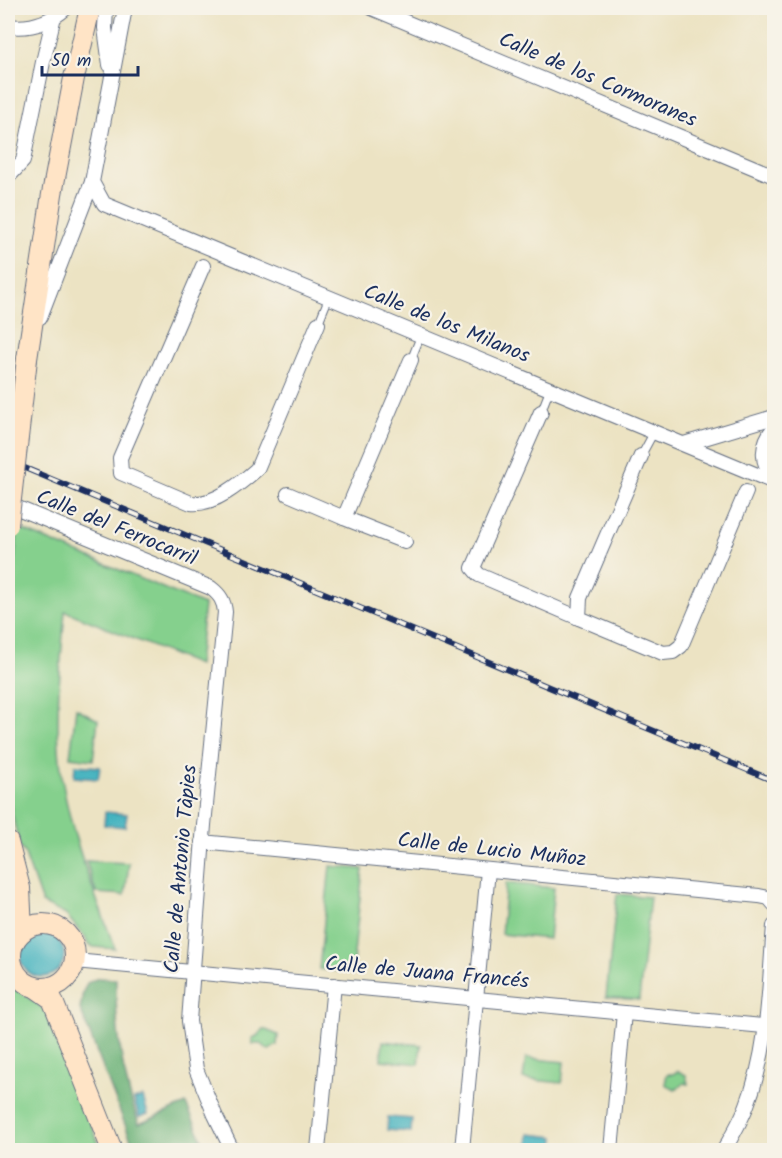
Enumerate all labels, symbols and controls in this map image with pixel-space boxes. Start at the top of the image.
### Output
street label: Calle de los Cormoranes [493,24,702,137]
scale bar [42,39,138,77]
text: 50 m [51,47,91,76]
street label: Calle de los Milanos [358,276,535,373]
street label: Calle del Ferrocarril [31,481,202,576]
street label: Calle de Antonio Tàpies [156,763,207,975]
street label: Calle de Lucio Muñoz [396,824,588,877]
street label: Calle de Juana Francés [323,948,530,999]

